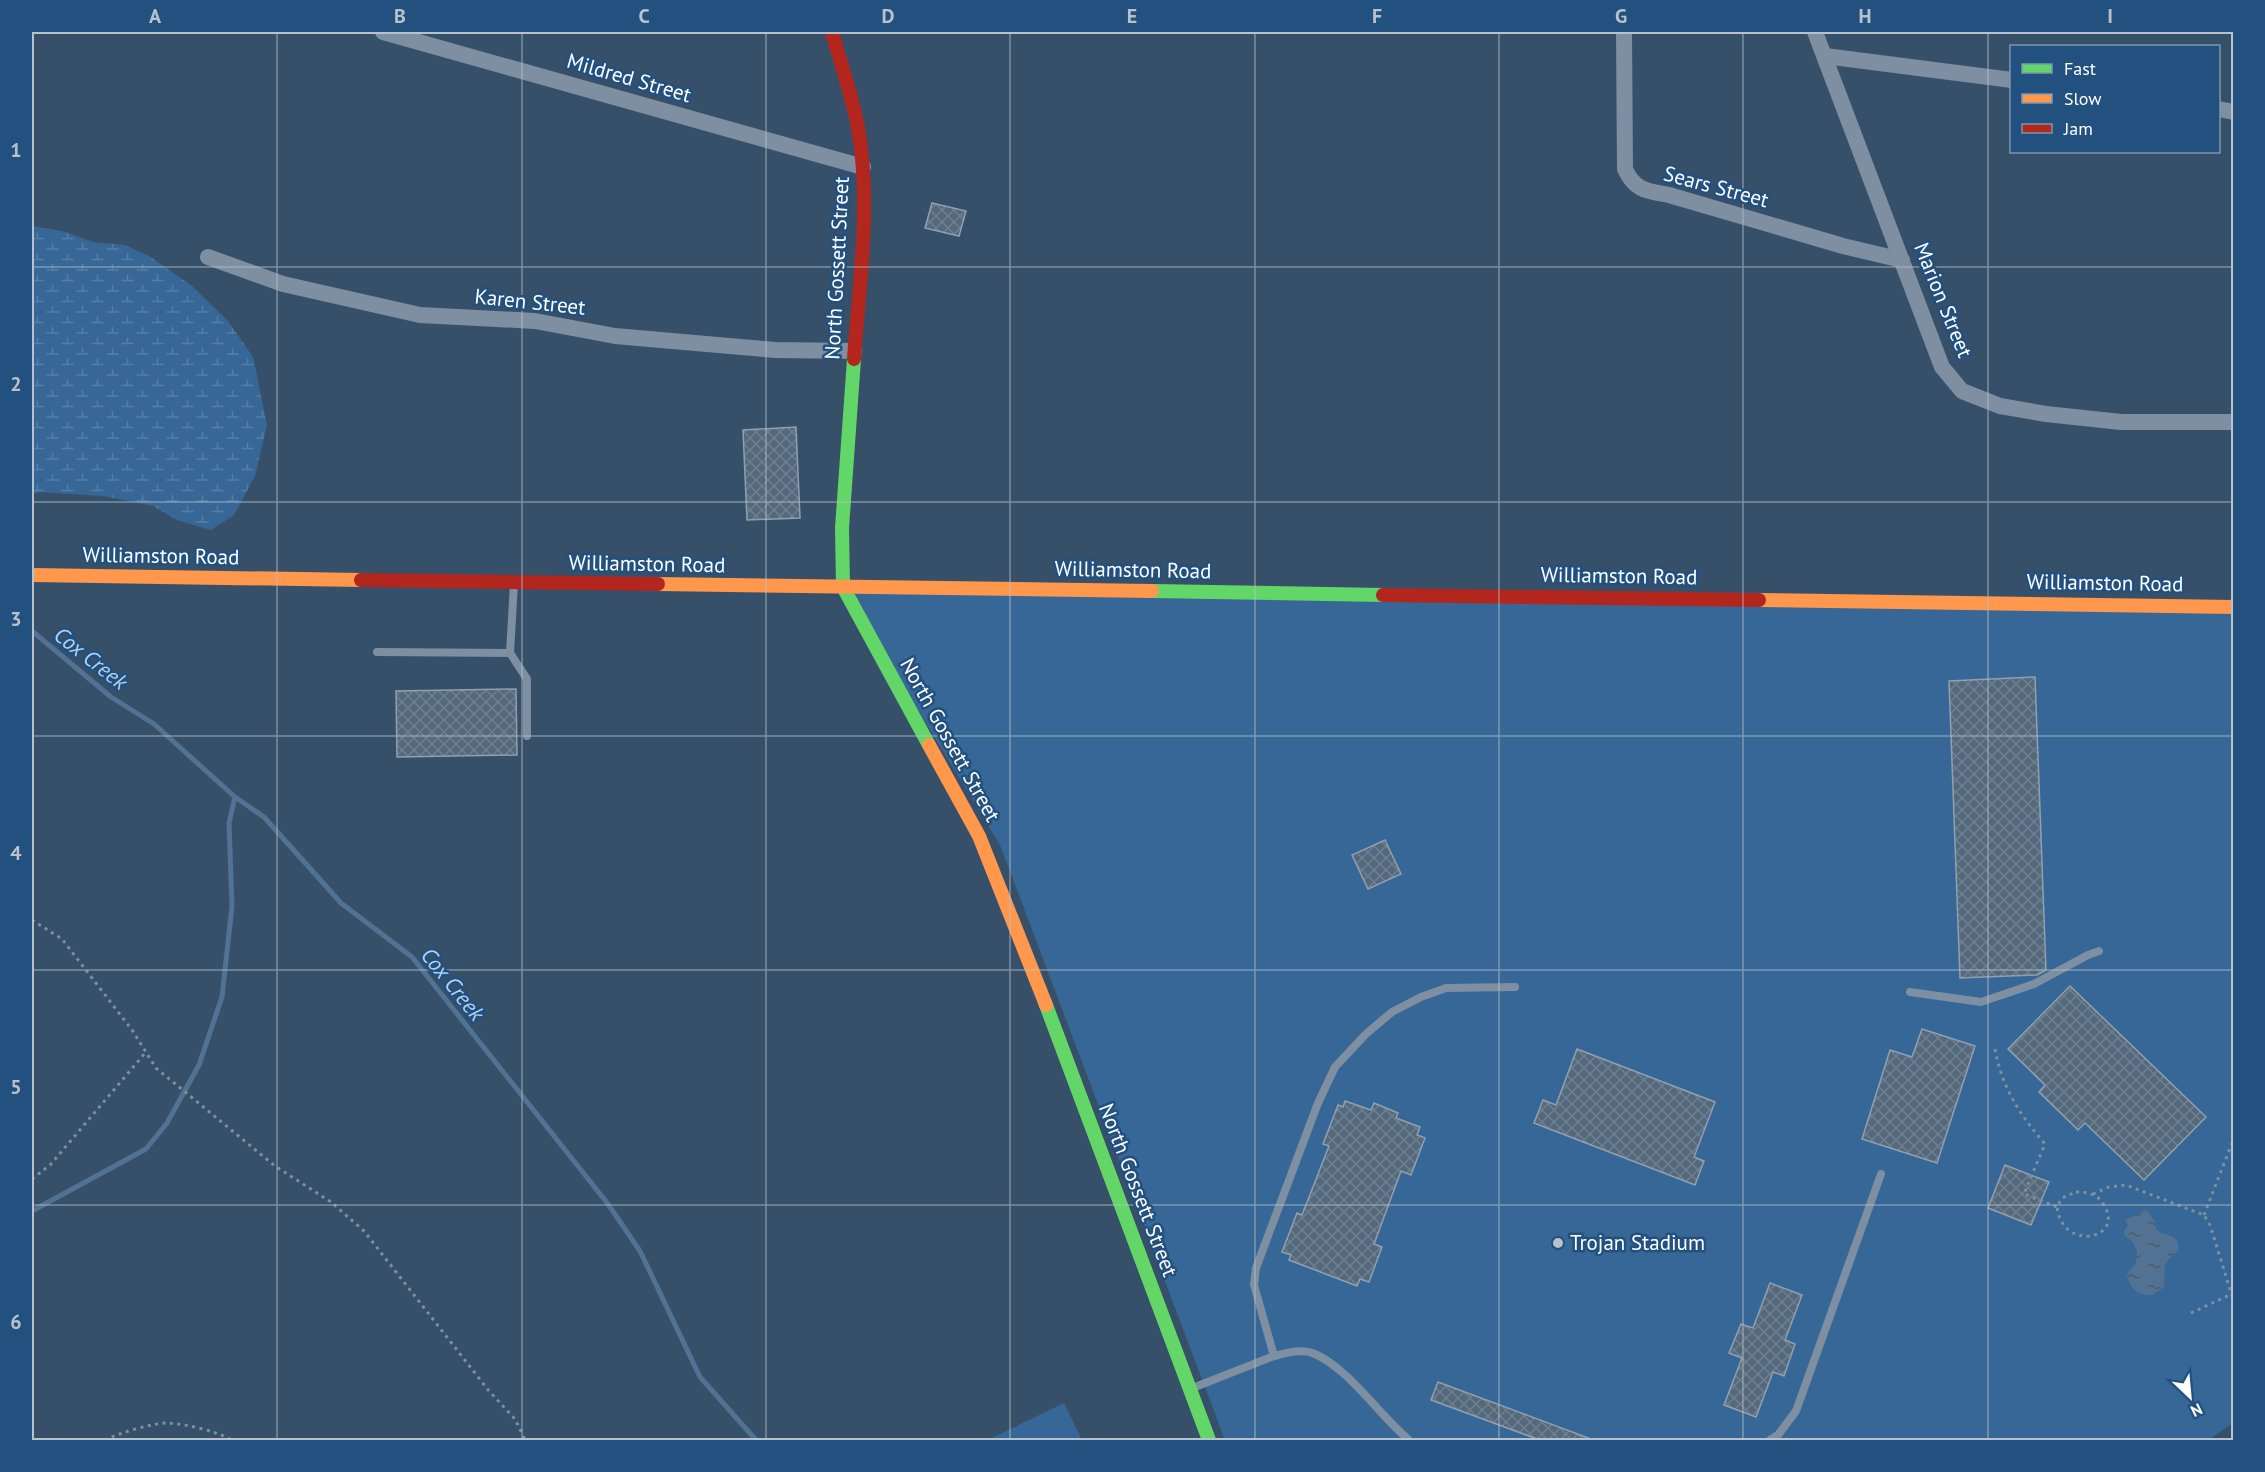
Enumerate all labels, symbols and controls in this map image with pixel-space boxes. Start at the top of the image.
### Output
text: A [149,3,162,29]
text: B [394,3,406,29]
text: C [638,3,650,29]
text: D [882,3,895,29]
text: E [1127,3,1137,29]
text: F [1372,3,1382,29]
text: G [1615,3,1627,29]
text: H [1858,3,1872,29]
text: I [2107,3,2113,29]
legend [2010,45,2220,153]
street label: Mildred Street [564,47,694,108]
text: Fast [2064,57,2096,80]
text: Slow [2064,87,2102,110]
text: Jam [2063,117,2093,140]
text: 1 [10,137,22,163]
street label: Sears Street [1661,160,1772,213]
street label: North Gossett Street [818,176,855,360]
street label: Marion Street [1908,238,1979,361]
street label: Karen Street [473,282,587,321]
text: 2 [10,371,22,397]
street label: Williamston Road [82,541,240,570]
street label: Williamston Road [568,549,726,578]
street label: Williamston Road [1054,555,1212,584]
street label: Williamston Road [1540,561,1698,590]
street label: Williamston Road [2026,568,2184,597]
text: 3 [10,606,22,632]
water label: Cox Creek [48,620,134,696]
street label: North Gossett Street [894,653,1007,826]
text: 4 [10,840,22,866]
water label: Cox Creek [415,942,492,1027]
text: 5 [10,1074,22,1100]
street label: North Gossett Street [1093,1099,1184,1280]
place label: Trojan Stadium [1570,1229,1705,1256]
marker: Trojan Stadium [1551,1236,1565,1250]
text: 6 [10,1309,22,1335]
north arrow [2160,1367,2220,1427]
text: N [2187,1399,2206,1422]

